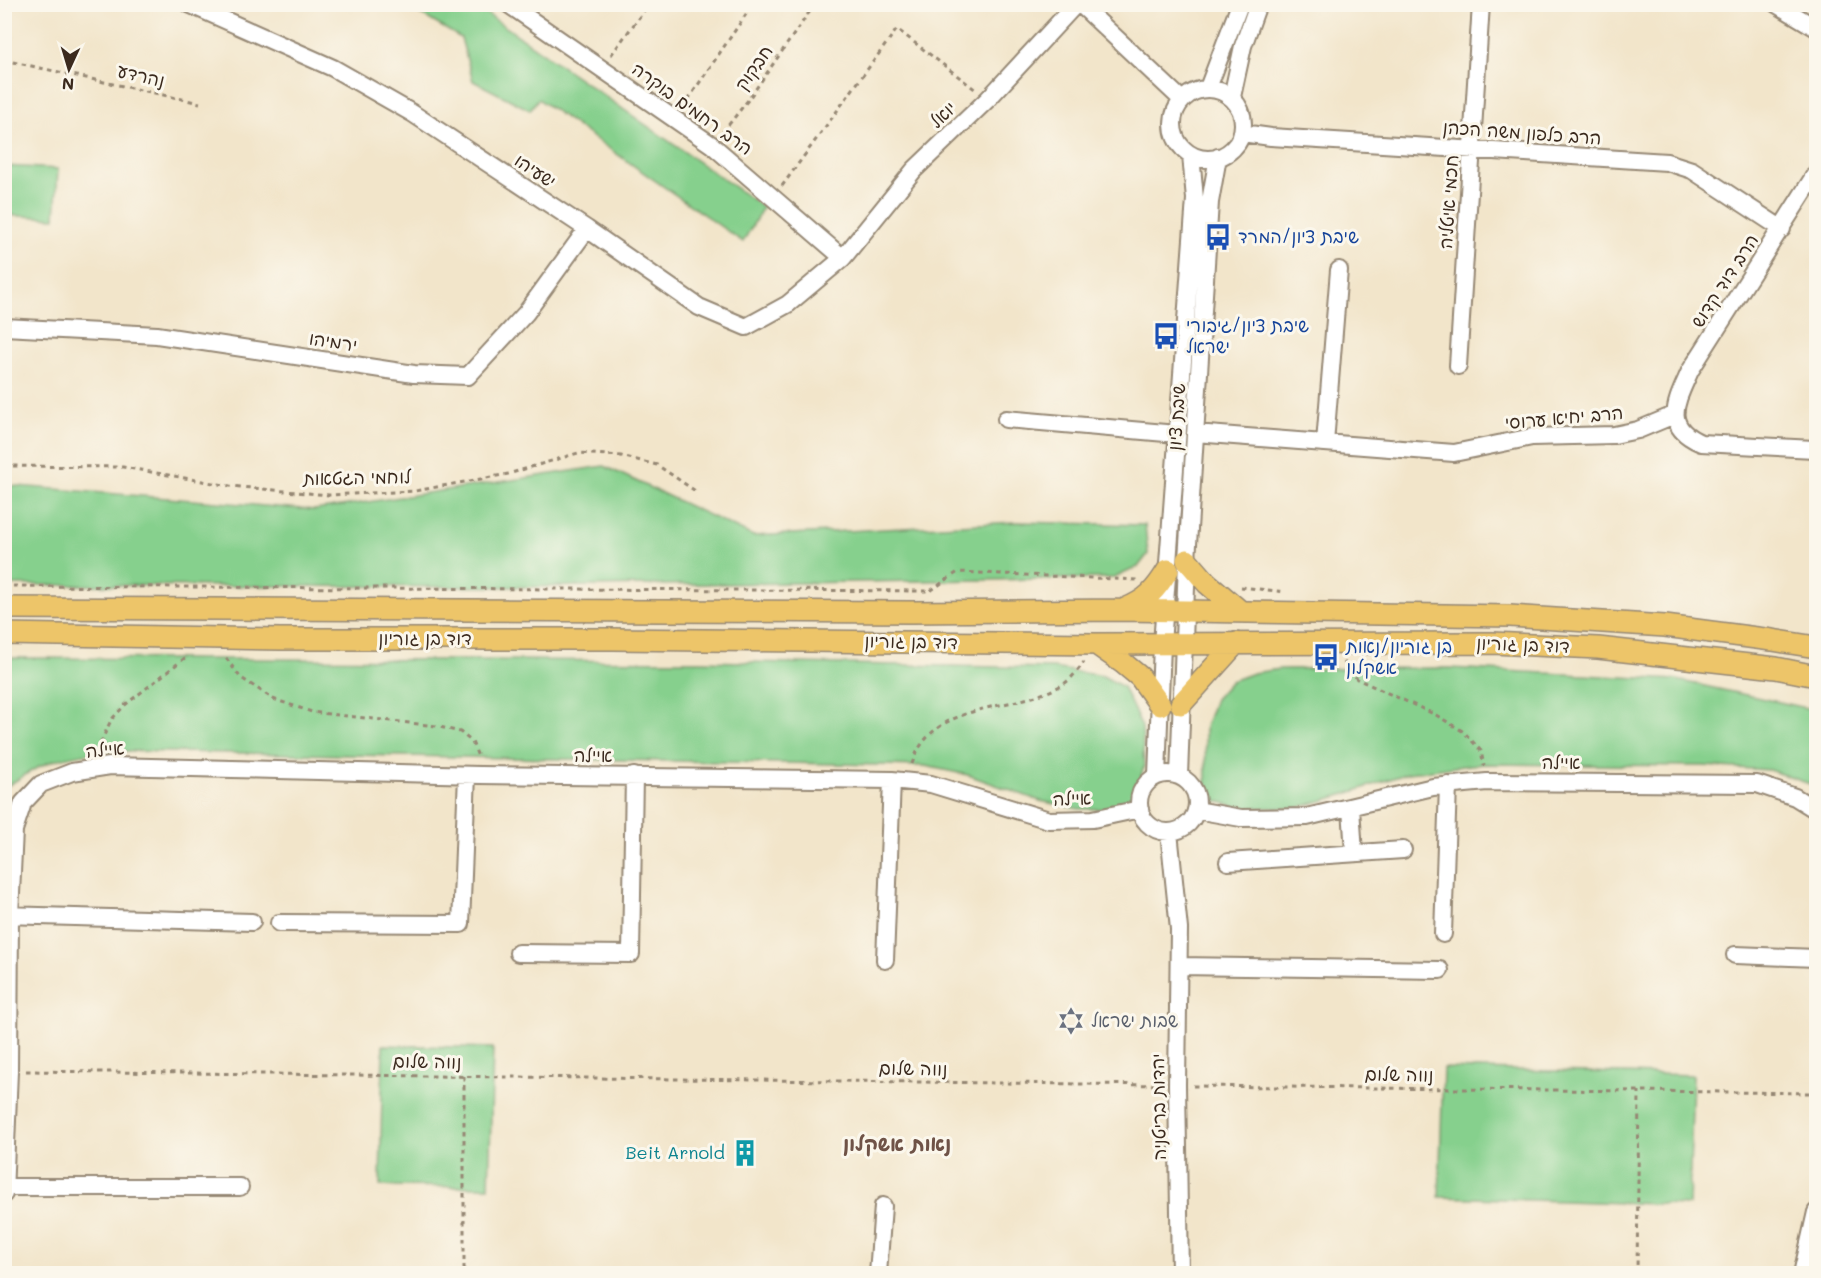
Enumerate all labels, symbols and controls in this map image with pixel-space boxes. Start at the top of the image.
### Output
north arrow [39,39,99,99]
street label: חבקוק [729,40,778,95]
street label: הרב רחמים בוקרה [628,56,758,160]
street label: נהרדע [115,58,167,92]
text: N [61,74,75,95]
street label: יואל [924,96,961,133]
street label: הרב כלפון משה הכהן [1442,114,1602,150]
street label: ישעיהו [510,148,561,193]
street label: חכמי איטליה [1433,154,1463,250]
bus stop icon: שיבת ציון/המרד [1203,222,1233,252]
place label: שיבת ציון/המרד [1238,224,1359,248]
street label: הרב דוד קדוש [1685,229,1763,332]
place label: שיבת ציון/גיבורי ישראל [1186,313,1309,358]
bus stop icon: שיבת ציון/גיבורי ישראל [1151,321,1181,351]
street label: ירמיהו [307,325,359,357]
street label: שיבת ציון [1162,382,1190,452]
street label: הרב יחיא ערוסי [1504,400,1624,434]
street label: לוחמי הגטאות [302,464,412,490]
street label: דוד בן גוריון [378,626,472,650]
street label: דוד בן גוריון [864,628,958,654]
street label: דוד בן גוריון [1476,630,1570,658]
place label: בן גוריון/נאות אשקלון [1345,634,1452,679]
bus stop icon: בן גוריון/נאות אשקלון [1311,642,1341,672]
street label: איילה [85,735,125,763]
street label: איילה [574,743,612,767]
street label: איילה [1542,750,1580,774]
street label: איילה [1052,785,1092,811]
synagogue icon: שבות ישראל [1056,1006,1086,1036]
place label: שבות ישראל [1091,1008,1179,1032]
street label: נווה שלום [392,1048,462,1074]
street label: יהדות בריטניה [1145,1053,1171,1161]
street label: נווה שלום [878,1055,948,1081]
street label: נווה שלום [1364,1061,1434,1087]
district label: נאות אשקלון [843,1130,951,1157]
building icon: Beit Arnold [730,1138,760,1168]
place label: Beit Arnold [625,1140,725,1164]

